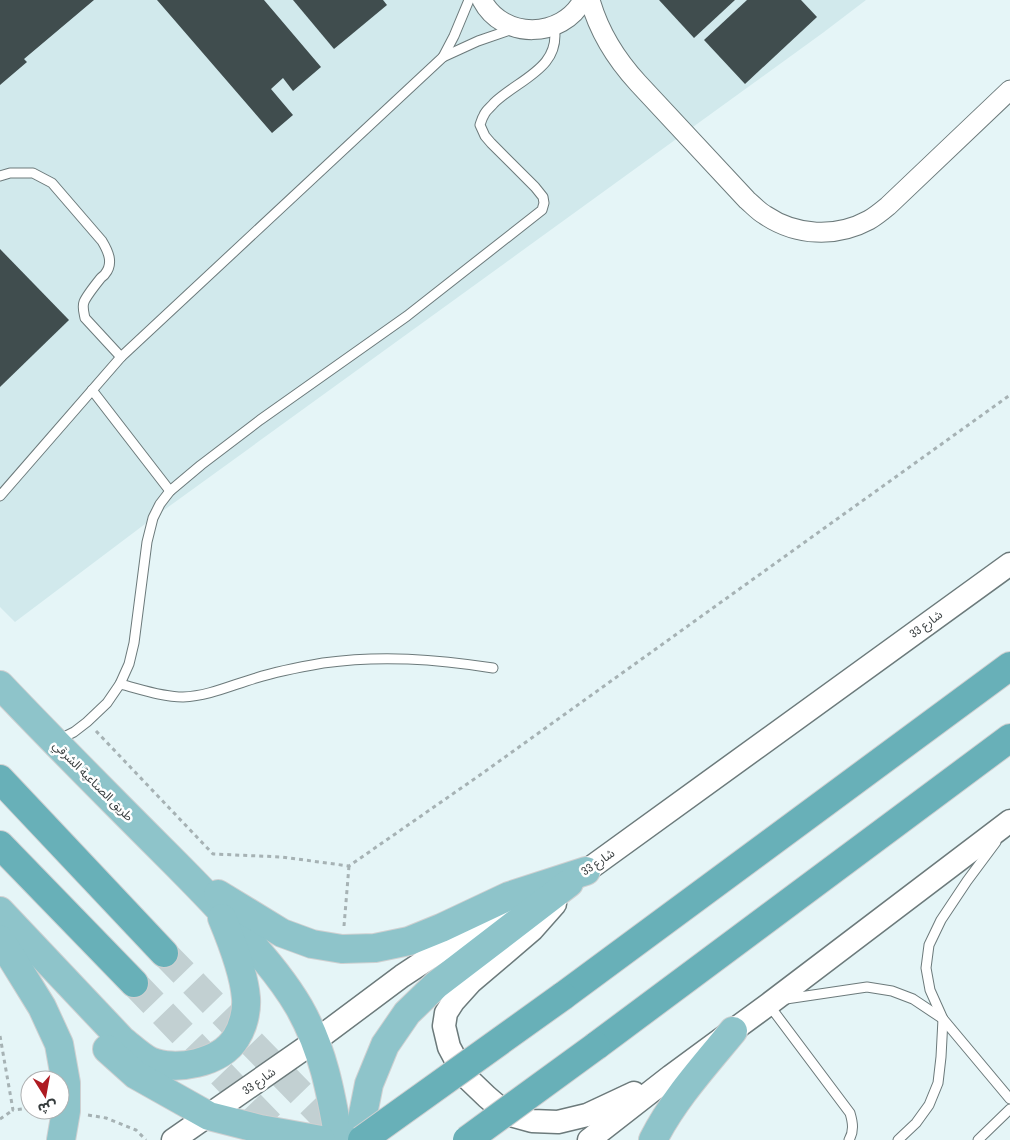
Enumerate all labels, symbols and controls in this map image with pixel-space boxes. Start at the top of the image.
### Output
street label: شارع 33 [906,607,946,642]
street label: طريق الصناعية الشرقي [48,737,137,826]
street label: شارع 33 [578,845,618,880]
street label: شارع 33 [239,1064,279,1099]
north arrow [20,1070,70,1120]
text: ش [36,1097,59,1118]

